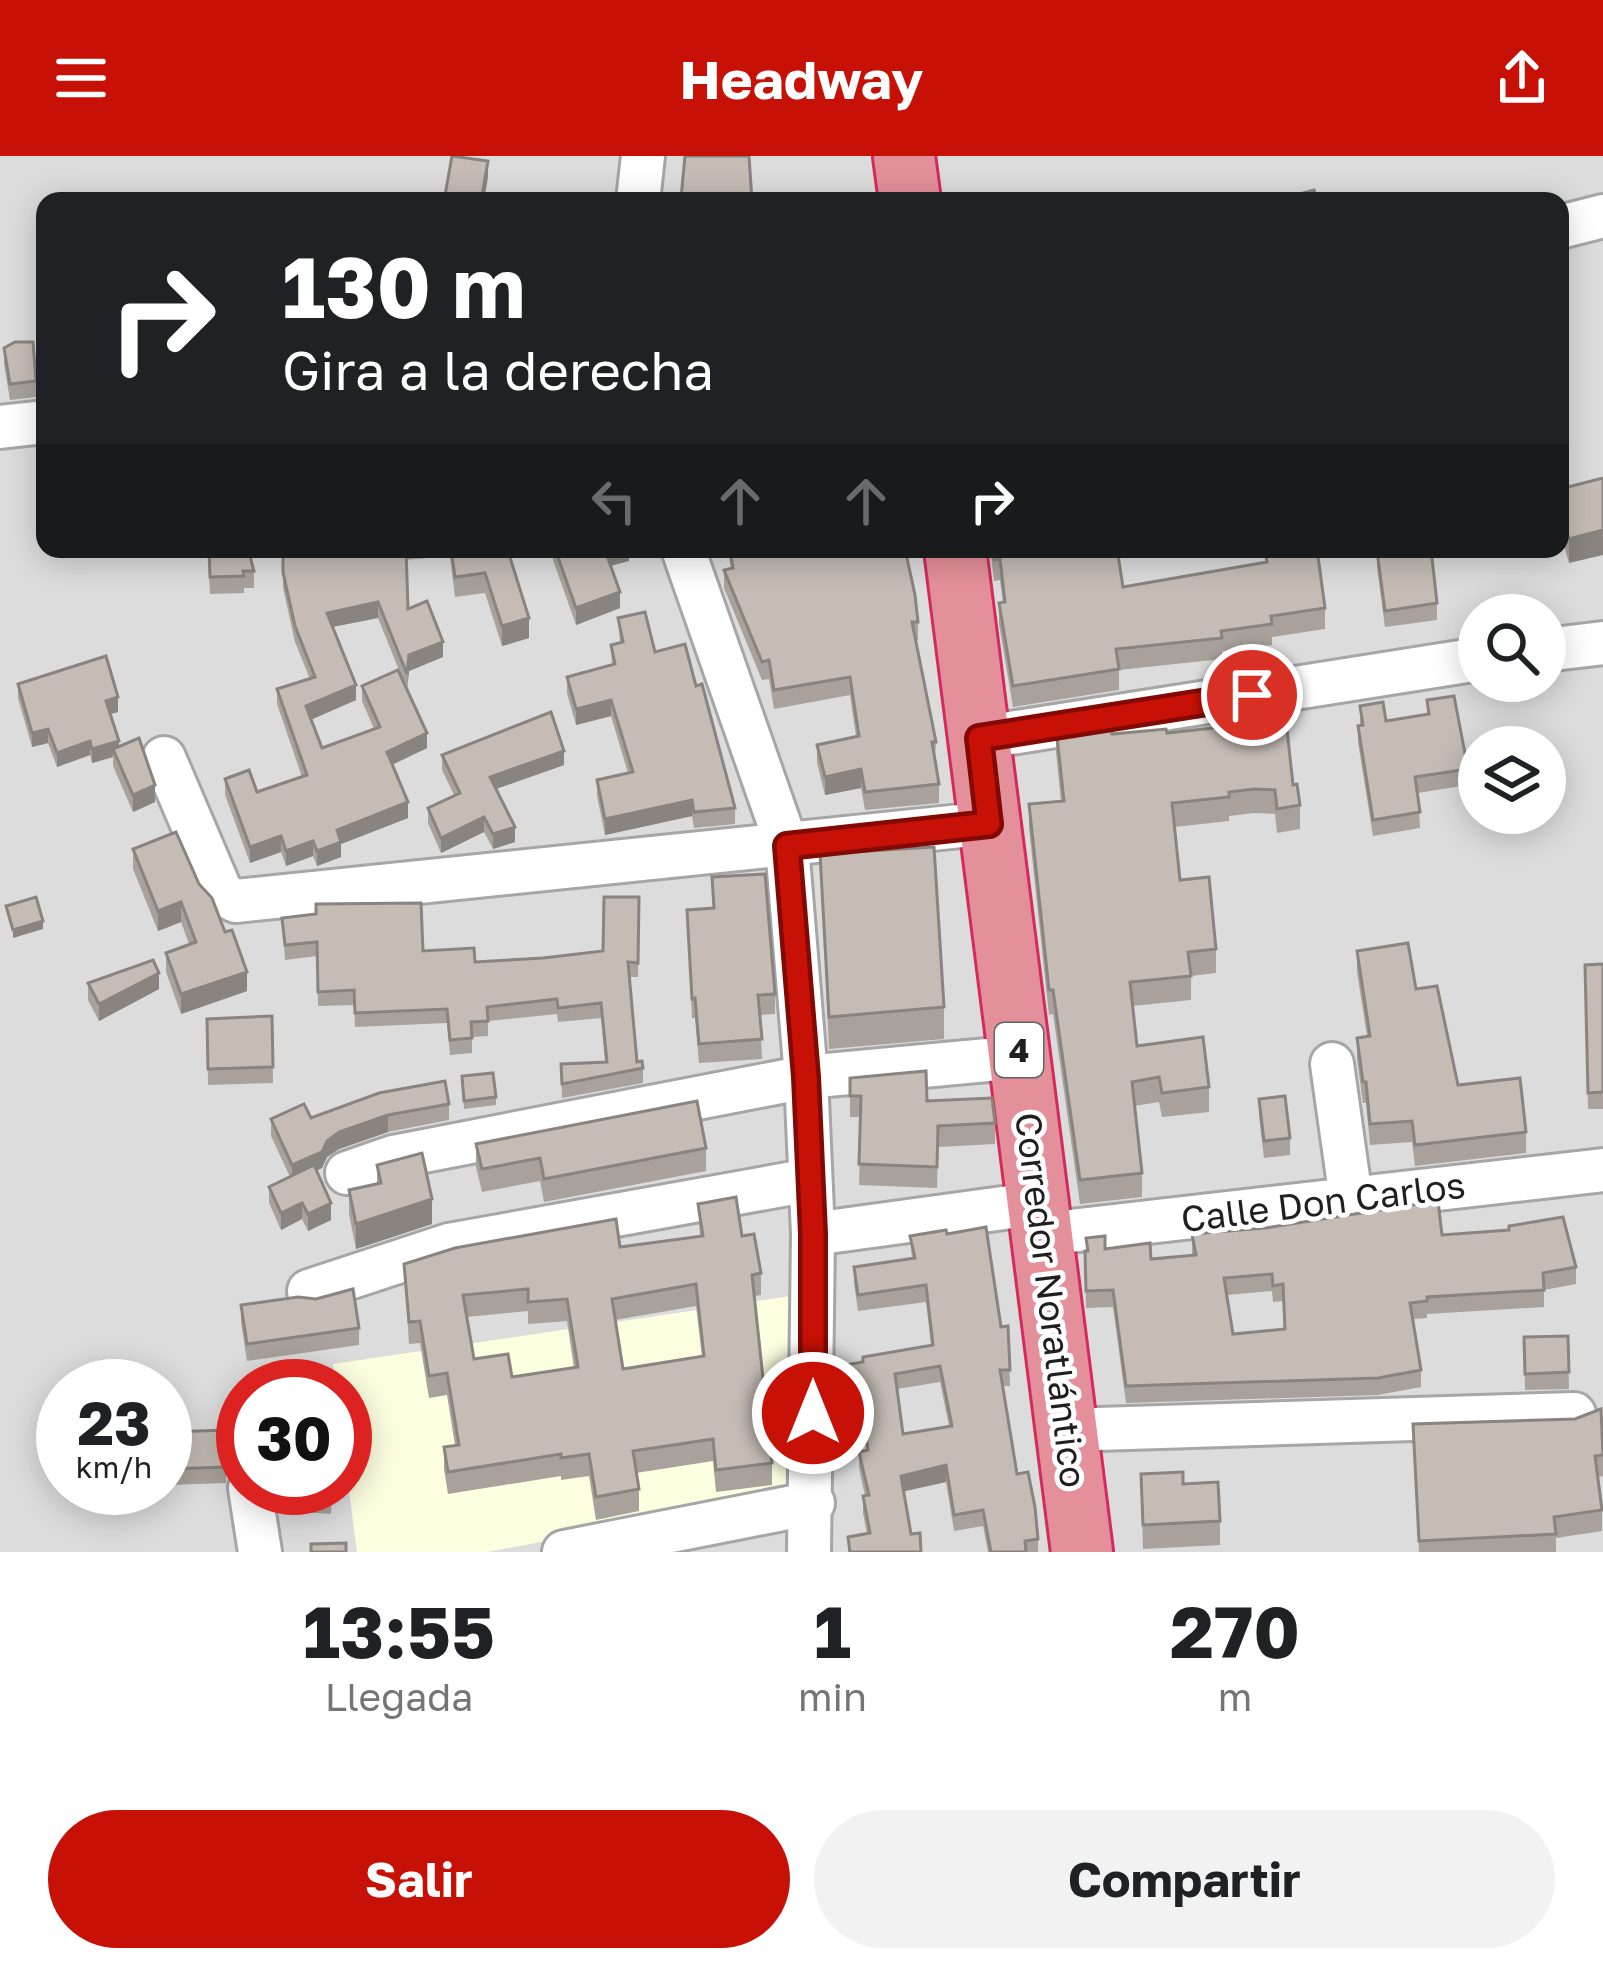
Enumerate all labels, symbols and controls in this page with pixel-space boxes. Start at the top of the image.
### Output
icon: menu [48,45,114,111]
icon: share [1489,45,1555,111]
text: Headway [680,46,923,111]
text: 130 m [282,236,526,336]
icon: right [84,240,240,396]
text: Gira a la derecha [282,337,714,402]
icon: left [581,468,647,534]
icon: ahead [707,468,773,534]
icon: ahead [833,468,899,534]
icon: right [959,468,1025,534]
map controls [1458,594,1566,834]
button: search [1458,594,1566,702]
pin [1201,644,1303,746]
icon: arrive [1219,662,1285,728]
button: layers [1458,726,1566,834]
road number: 4 [995,1023,1043,1077]
street label: Corredor Noratlántico [1007,1110,1096,1490]
street label: Calle Don Carlos [1178,1163,1468,1240]
position arrow [750,1350,876,1476]
speed limit sign: 30 [216,1359,372,1515]
text: 23 [77,1386,151,1458]
text: km/h [76,1449,152,1485]
text: 13:55 [303,1587,495,1674]
text: 1 [814,1587,851,1674]
text: 270 [1170,1587,1300,1674]
text: Llegada [325,1673,473,1720]
text: min [798,1673,867,1720]
text: m [1218,1673,1252,1720]
button: Salir [48,1810,790,1948]
button: Compartir [814,1810,1555,1948]

